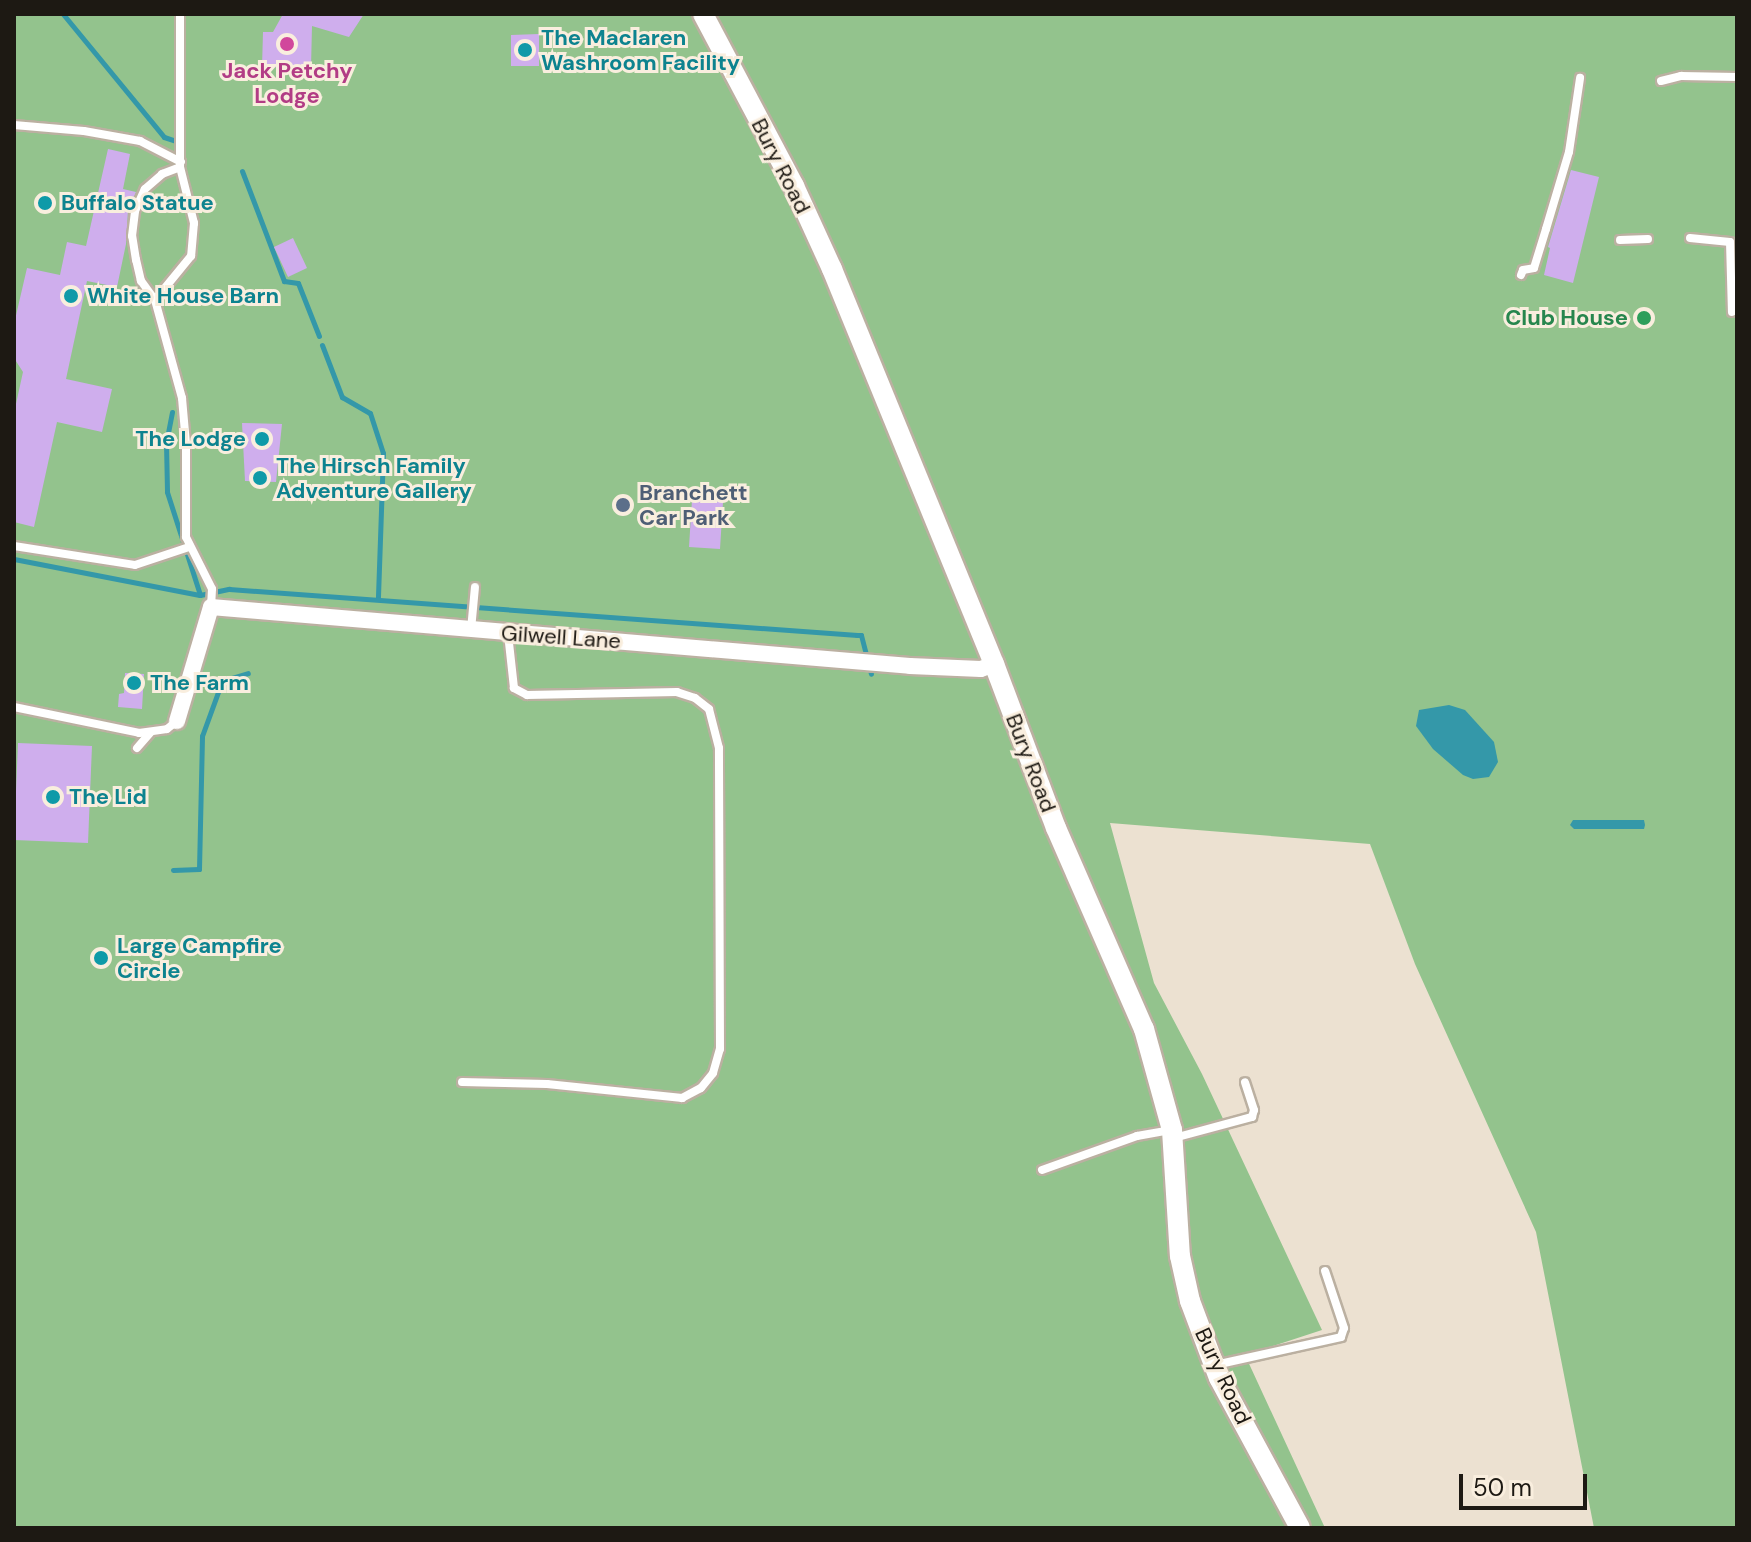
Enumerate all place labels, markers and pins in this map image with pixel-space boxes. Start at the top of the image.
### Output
place label: The Maclaren Washroom Facility [541,24,740,76]
marker: Jack Petchy Lodge [278,35,296,53]
marker: The Maclaren Washroom Facility [516,41,534,59]
place label: Jack Petchy Lodge [221,57,353,108]
place label: Buffalo Statue [61,190,214,216]
marker: Buffalo Statue [36,194,54,212]
place label: White House Barn [87,283,279,309]
marker: White House Barn [62,287,80,305]
place label: Club House [1505,305,1628,331]
marker: Club House [1635,309,1653,327]
place label: The Lodge [135,426,246,452]
marker: The Lodge [253,430,271,448]
place label: The Hirsch Family Adventure Gallery [276,452,472,504]
marker: The Hirsch Family Adventure Gallery [251,469,269,487]
place label: Branchett Car Park [639,479,748,530]
marker: Branchett Car Park [614,496,632,514]
place label: The Farm [150,670,249,696]
marker: The Farm [125,674,143,692]
place label: The Lid [69,784,147,810]
marker: The Lid [44,788,62,806]
place label: Large Campfire Circle [117,932,282,984]
marker: Large Campfire Circle [92,949,110,967]

